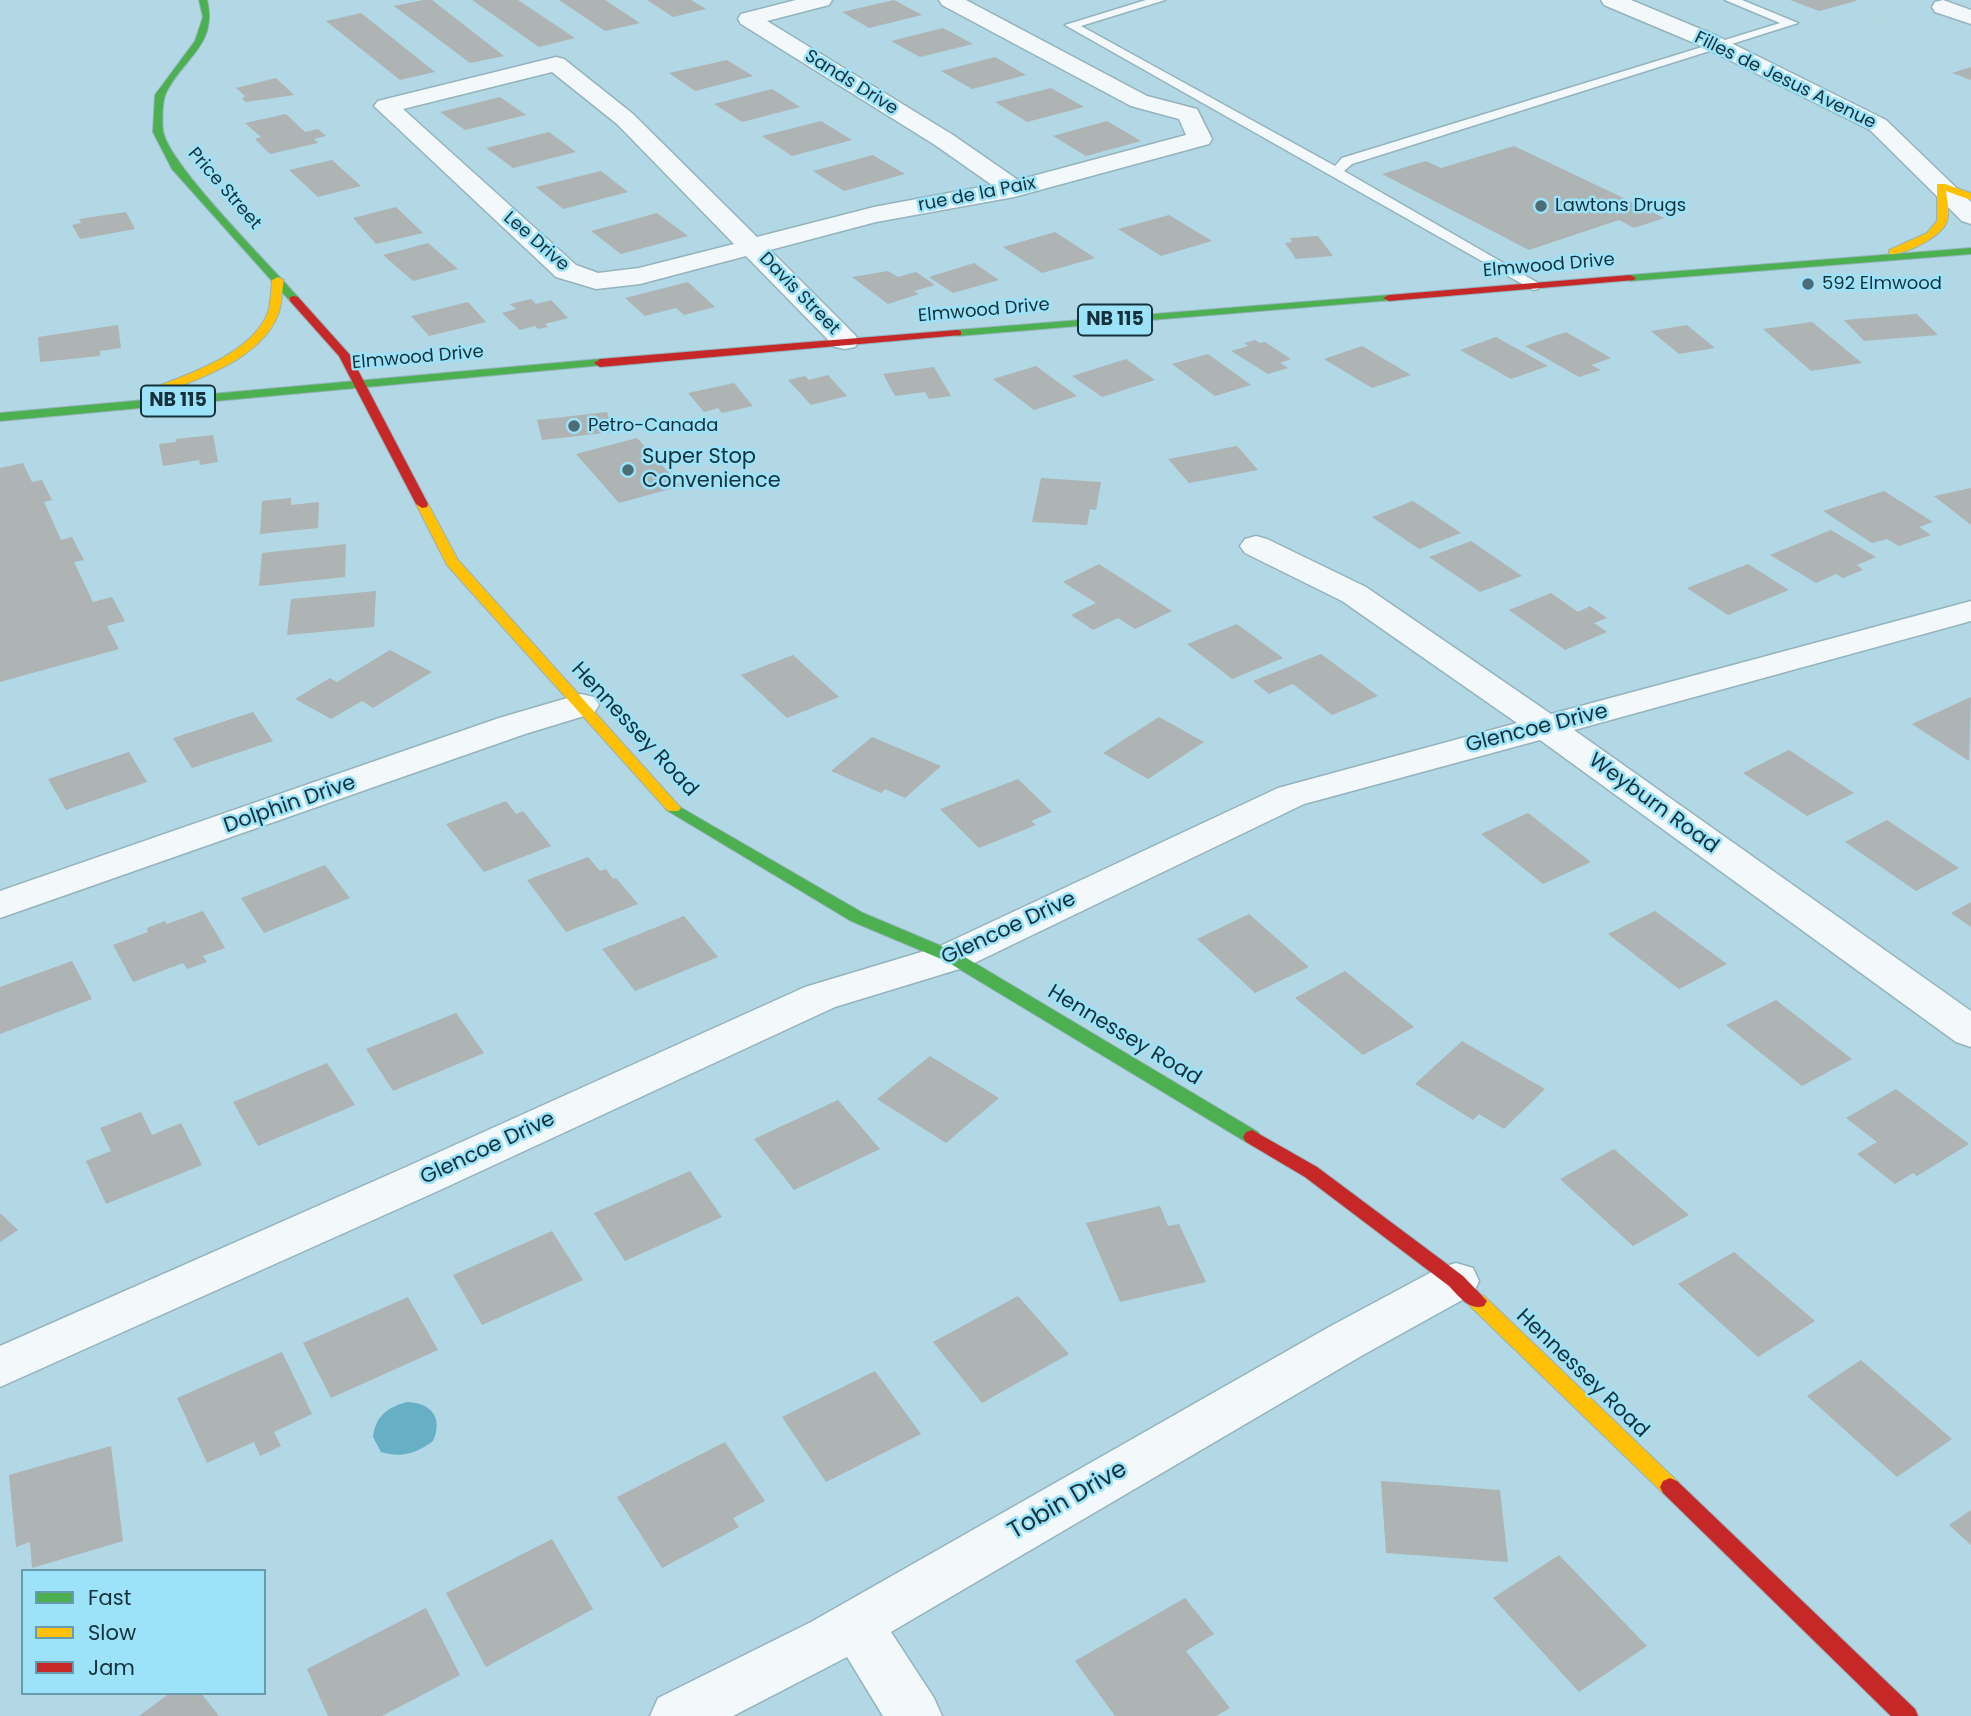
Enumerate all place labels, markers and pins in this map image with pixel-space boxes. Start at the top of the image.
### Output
place label: Lawtons Drugs [1555,195,1686,217]
marker: Lawtons Drugs [1533,198,1549,214]
place label: 592 Elmwood [1822,273,1942,295]
marker: 592 Elmwood [1800,276,1816,292]
place label: Petro-Canada [588,415,718,437]
marker: Petro-Canada [566,418,582,434]
place label: Super Stop Convenience [642,445,781,495]
marker: Super Stop Convenience [620,462,636,478]

